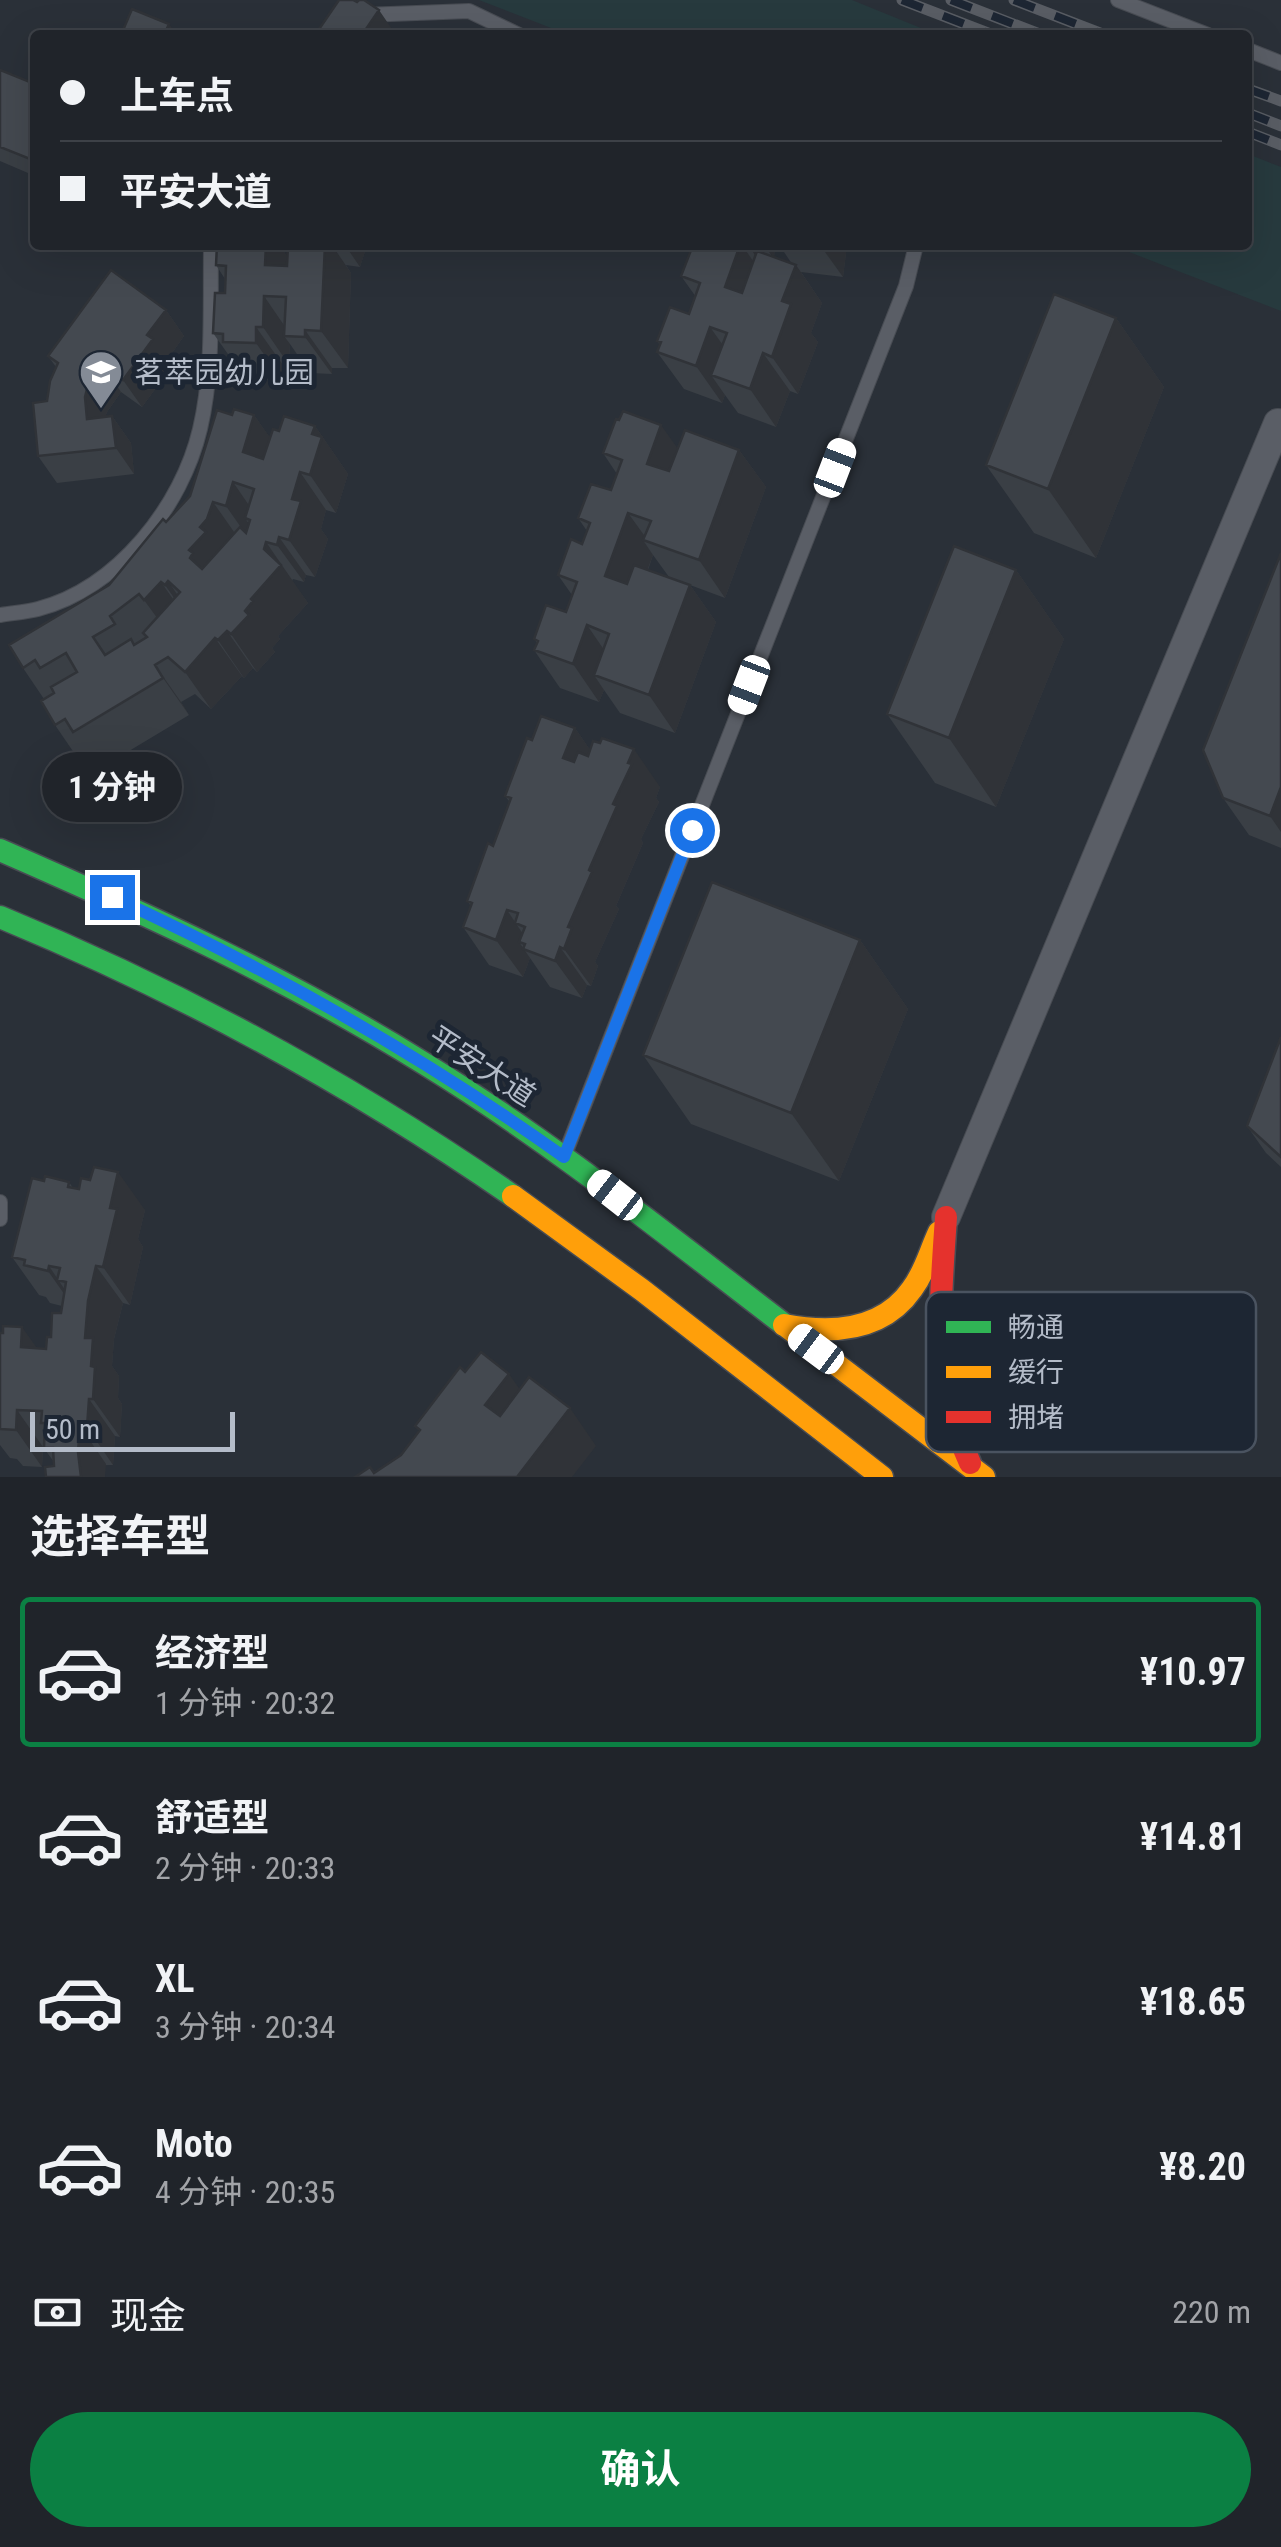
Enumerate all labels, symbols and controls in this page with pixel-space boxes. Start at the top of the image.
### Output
text: 上车点 [120,74,234,118]
text: 平安大道 [120,170,272,214]
school or university icon: 茗萃园幼儿园 [78,349,124,410]
place label: 茗萃园幼儿园 [134,355,314,390]
car [810,435,860,501]
car [724,652,774,718]
callout: 1 分钟 [42,752,182,822]
text: 1 分钟 [68,768,156,806]
route start [670,808,715,853]
route end [90,875,135,920]
street label: 平安大道 [422,1019,542,1113]
car [582,1165,648,1225]
legend [926,1292,1256,1452]
text: 畅通 [1008,1311,1064,1344]
car [783,1319,849,1379]
text: 缓行 [1008,1356,1064,1389]
text: 拥堵 [1008,1401,1064,1434]
scale bar [30,1407,235,1452]
text: 50 m [45,1413,100,1446]
text: 选择车型 [30,1510,210,1563]
icon: car [35,1627,125,1717]
text: 经济型 [155,1631,269,1675]
text: ¥10.97 [1140,1650,1246,1694]
text: 1 分钟 · 20:32 [155,1684,335,1722]
icon: car [35,1792,125,1882]
text: 舒适型 [155,1796,269,1840]
text: ¥14.81 [1140,1815,1246,1859]
text: 2 分钟 · 20:33 [155,1849,335,1887]
icon: car [35,1957,125,2047]
text: XL [155,1957,194,2001]
text: ¥18.65 [1140,1980,1246,2024]
text: 3 分钟 · 20:34 [155,2008,335,2046]
icon: car [35,2122,125,2212]
text: Moto [155,2122,233,2166]
text: ¥8.20 [1159,2145,1246,2189]
text: 4 分钟 · 20:35 [155,2173,335,2211]
icon: cash [30,2285,85,2340]
text: 220 m [1172,2293,1251,2331]
text: 现金 [110,2294,186,2338]
button: 确认 [30,2412,1251,2527]

